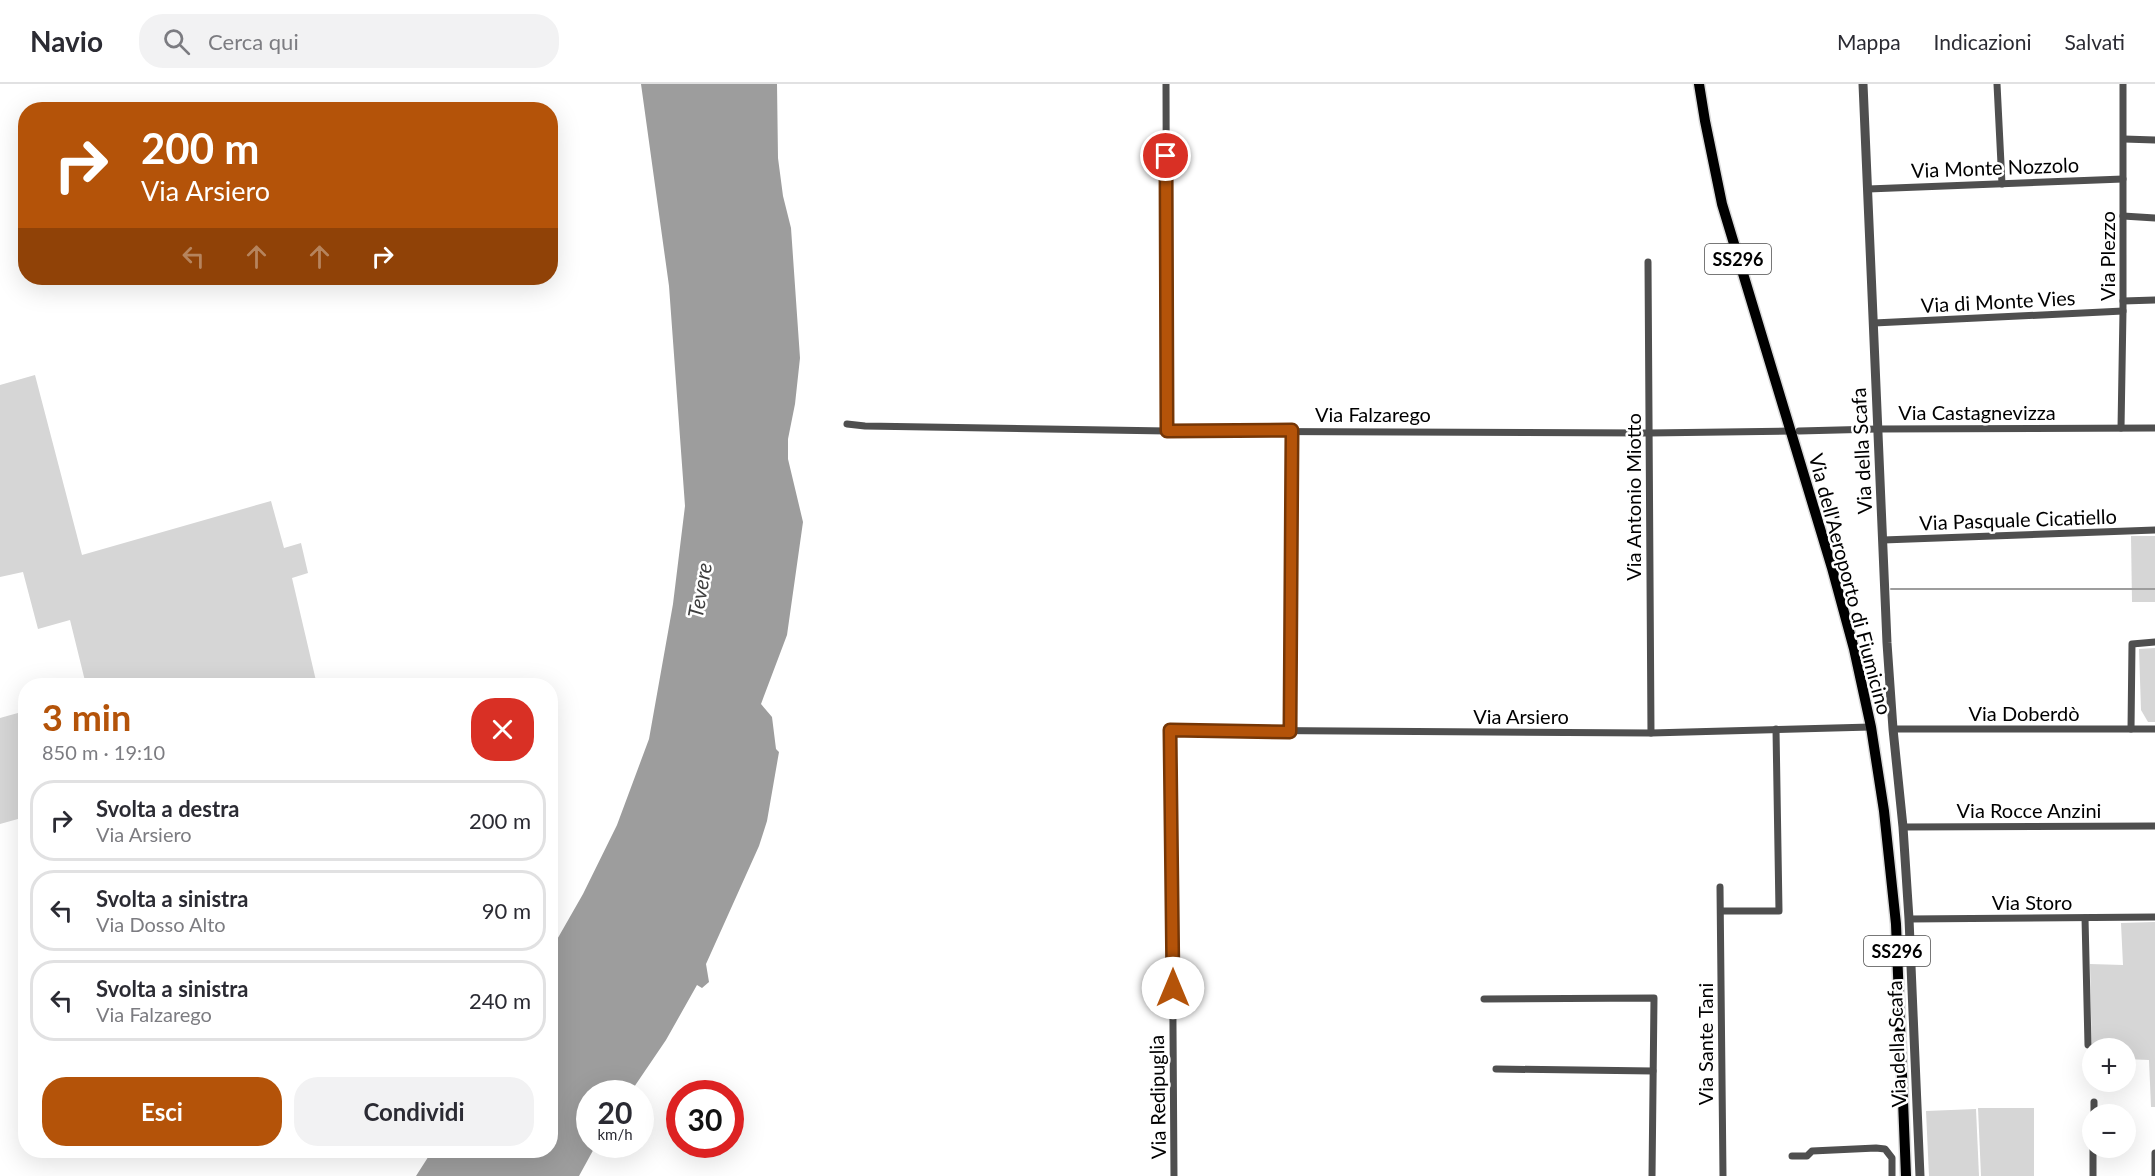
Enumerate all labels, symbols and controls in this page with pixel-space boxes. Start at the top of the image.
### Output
search box [139,14,559,68]
text: Navio [30,24,103,58]
icon: search [160,25,193,58]
text: Cerca qui [208,28,299,55]
text: Mappa [1837,29,1901,54]
text: Indicazioni [1934,29,2032,54]
text: Salvati [2065,29,2125,54]
text: 200 m [141,123,259,173]
icon: right [42,126,120,204]
pin [1140,130,1191,181]
icon: arrive [1149,139,1182,172]
street label: Via Monte Nozzolo [1911,152,2079,182]
text: Via Arsiero [141,174,270,207]
street label: Via Plezzo [2095,211,2119,301]
icon: left [177,240,210,273]
icon: ahead [240,240,273,273]
icon: ahead [303,240,336,273]
icon: right [366,240,399,273]
road number: SS296 [1705,244,1771,274]
street label: Via di Monte Vies [1920,285,2076,317]
street label: Via della Scafa [1846,387,1876,515]
street label: Via Castagnevizza [1898,400,2056,424]
street label: Via Falzarego [1315,402,1431,426]
street label: Via Antonio Miotto [1621,413,1645,581]
street label: Via dell'Aeroporto di Fiumicino [1805,451,1897,717]
street label: Via Pasquale Cicatiello [1919,504,2117,534]
water label: Tevere [682,560,716,620]
text: 3 min [42,695,131,739]
button: close [471,698,534,761]
street label: Via Doberdò [1969,701,2080,725]
street label: Via Arsiero [1473,704,1569,728]
text: 850 m · 19:10 [42,740,165,764]
text: Svolta a destra [96,795,239,822]
street label: Via Rocce Anzini [1957,798,2101,822]
icon: right [45,804,78,837]
text: 200 m [469,807,531,834]
text: Via Arsiero [96,822,192,846]
text: Svolta a sinistra [96,885,248,912]
street label: Via Storo [1992,890,2072,914]
icon: left [45,894,78,927]
text: 90 m [482,897,531,924]
text: Via Dosso Alto [96,912,226,936]
road number: SS296 [1864,936,1930,966]
position arrow [1141,956,1205,1020]
text: Svolta a sinistra [96,975,248,1002]
street label: Via della Scafa [1882,980,1910,1108]
street label: Via Sante Tani [1693,983,1717,1105]
icon: left [45,984,78,1017]
text: 240 m [469,987,531,1014]
text: Via Falzarego [96,1002,212,1026]
street label: Via Redipuglia [1144,1035,1170,1159]
map controls [2082,1038,2136,1158]
button: + [2082,1038,2136,1092]
button: Esci [42,1077,282,1146]
button: Condividi [294,1077,534,1146]
speed limit sign: 30 [666,1080,744,1158]
text: 20 [598,1094,632,1130]
button: − [2082,1104,2136,1158]
text: km/h [597,1125,633,1143]

